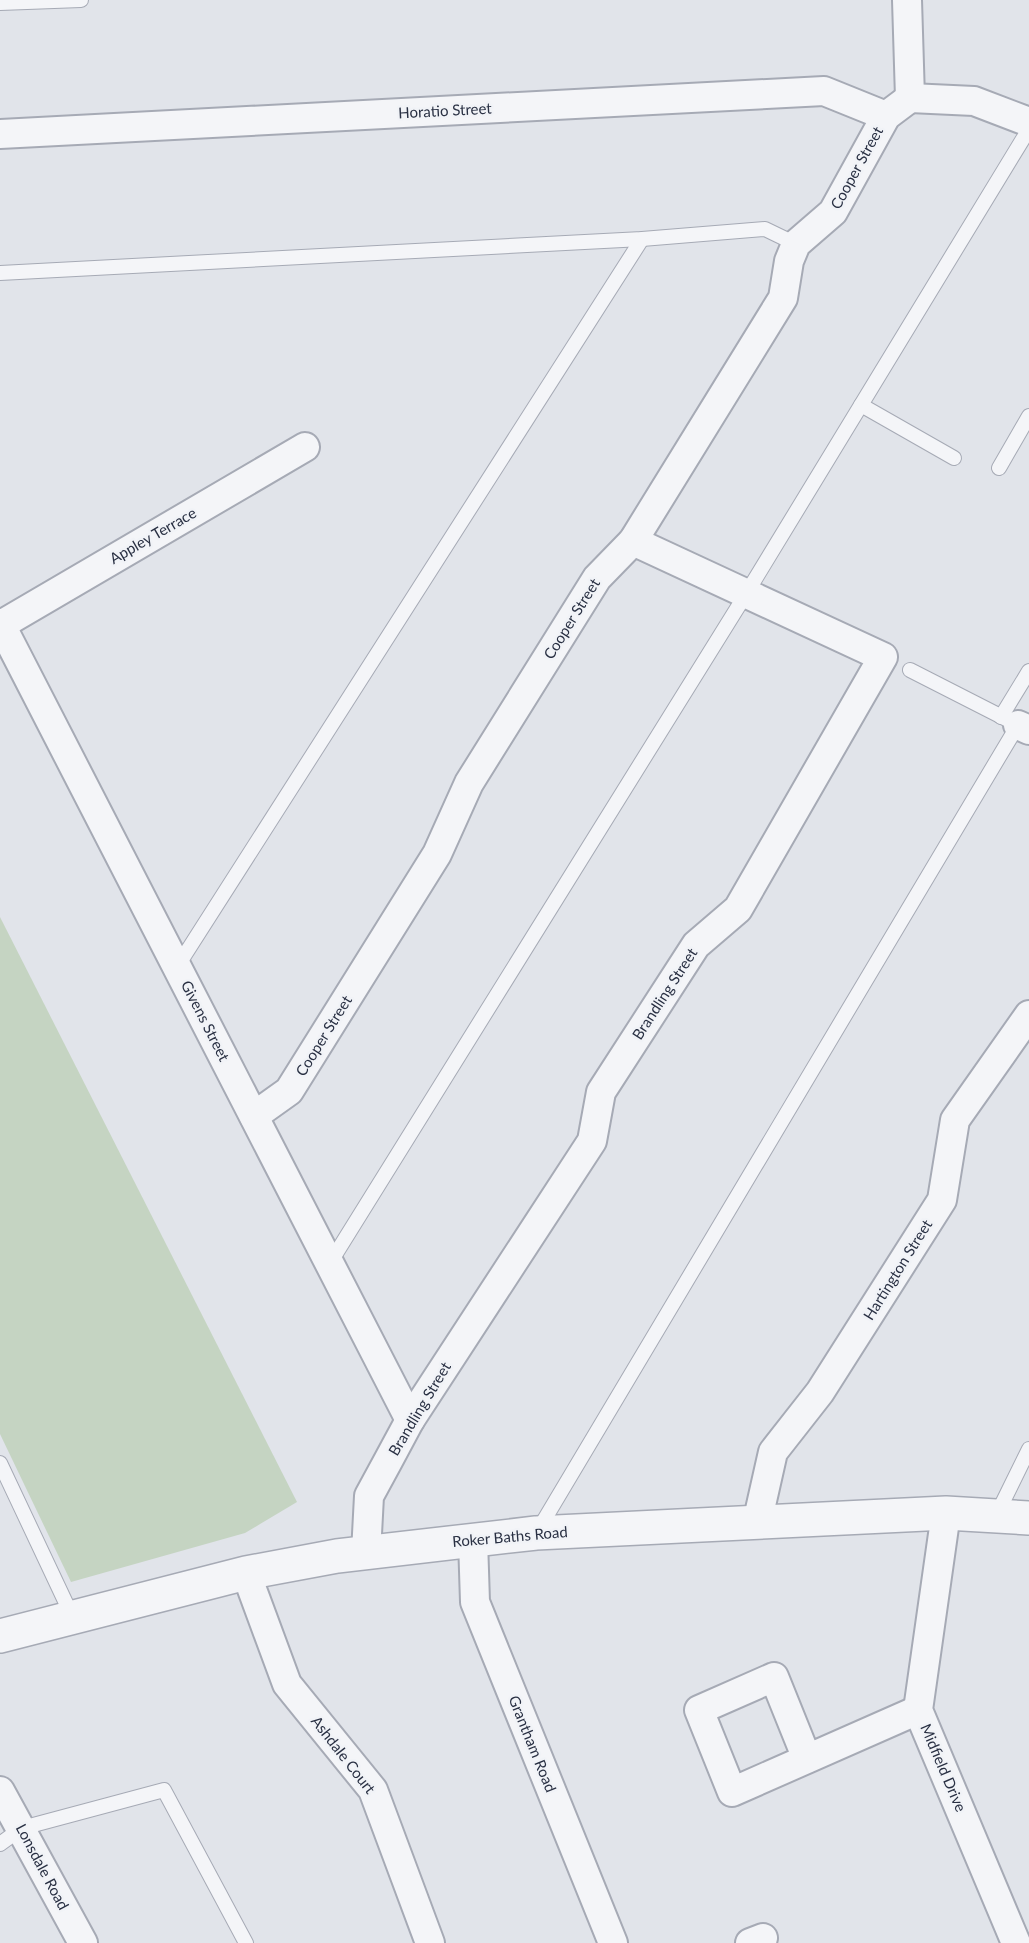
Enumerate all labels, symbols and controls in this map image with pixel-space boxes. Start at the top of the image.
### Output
street label: Horatio Street [398,99,493,121]
street label: Cooper Street [826,123,887,212]
street label: Appley Terrace [106,503,199,567]
street label: Cooper Street [539,574,603,662]
street label: Brandling Street [628,944,701,1043]
street label: Givens Street [178,977,234,1064]
street label: Cooper Street [291,991,355,1079]
street label: Hartington Street [859,1215,936,1323]
street label: Brandling Street [384,1358,454,1458]
street label: Roker Baths Road [451,1522,568,1550]
street label: Grantham Road [505,1693,560,1795]
street label: Ashdale Court [308,1712,380,1797]
street label: Midfield Drive [917,1721,971,1814]
street label: Lonsdale Road [13,1820,73,1913]

